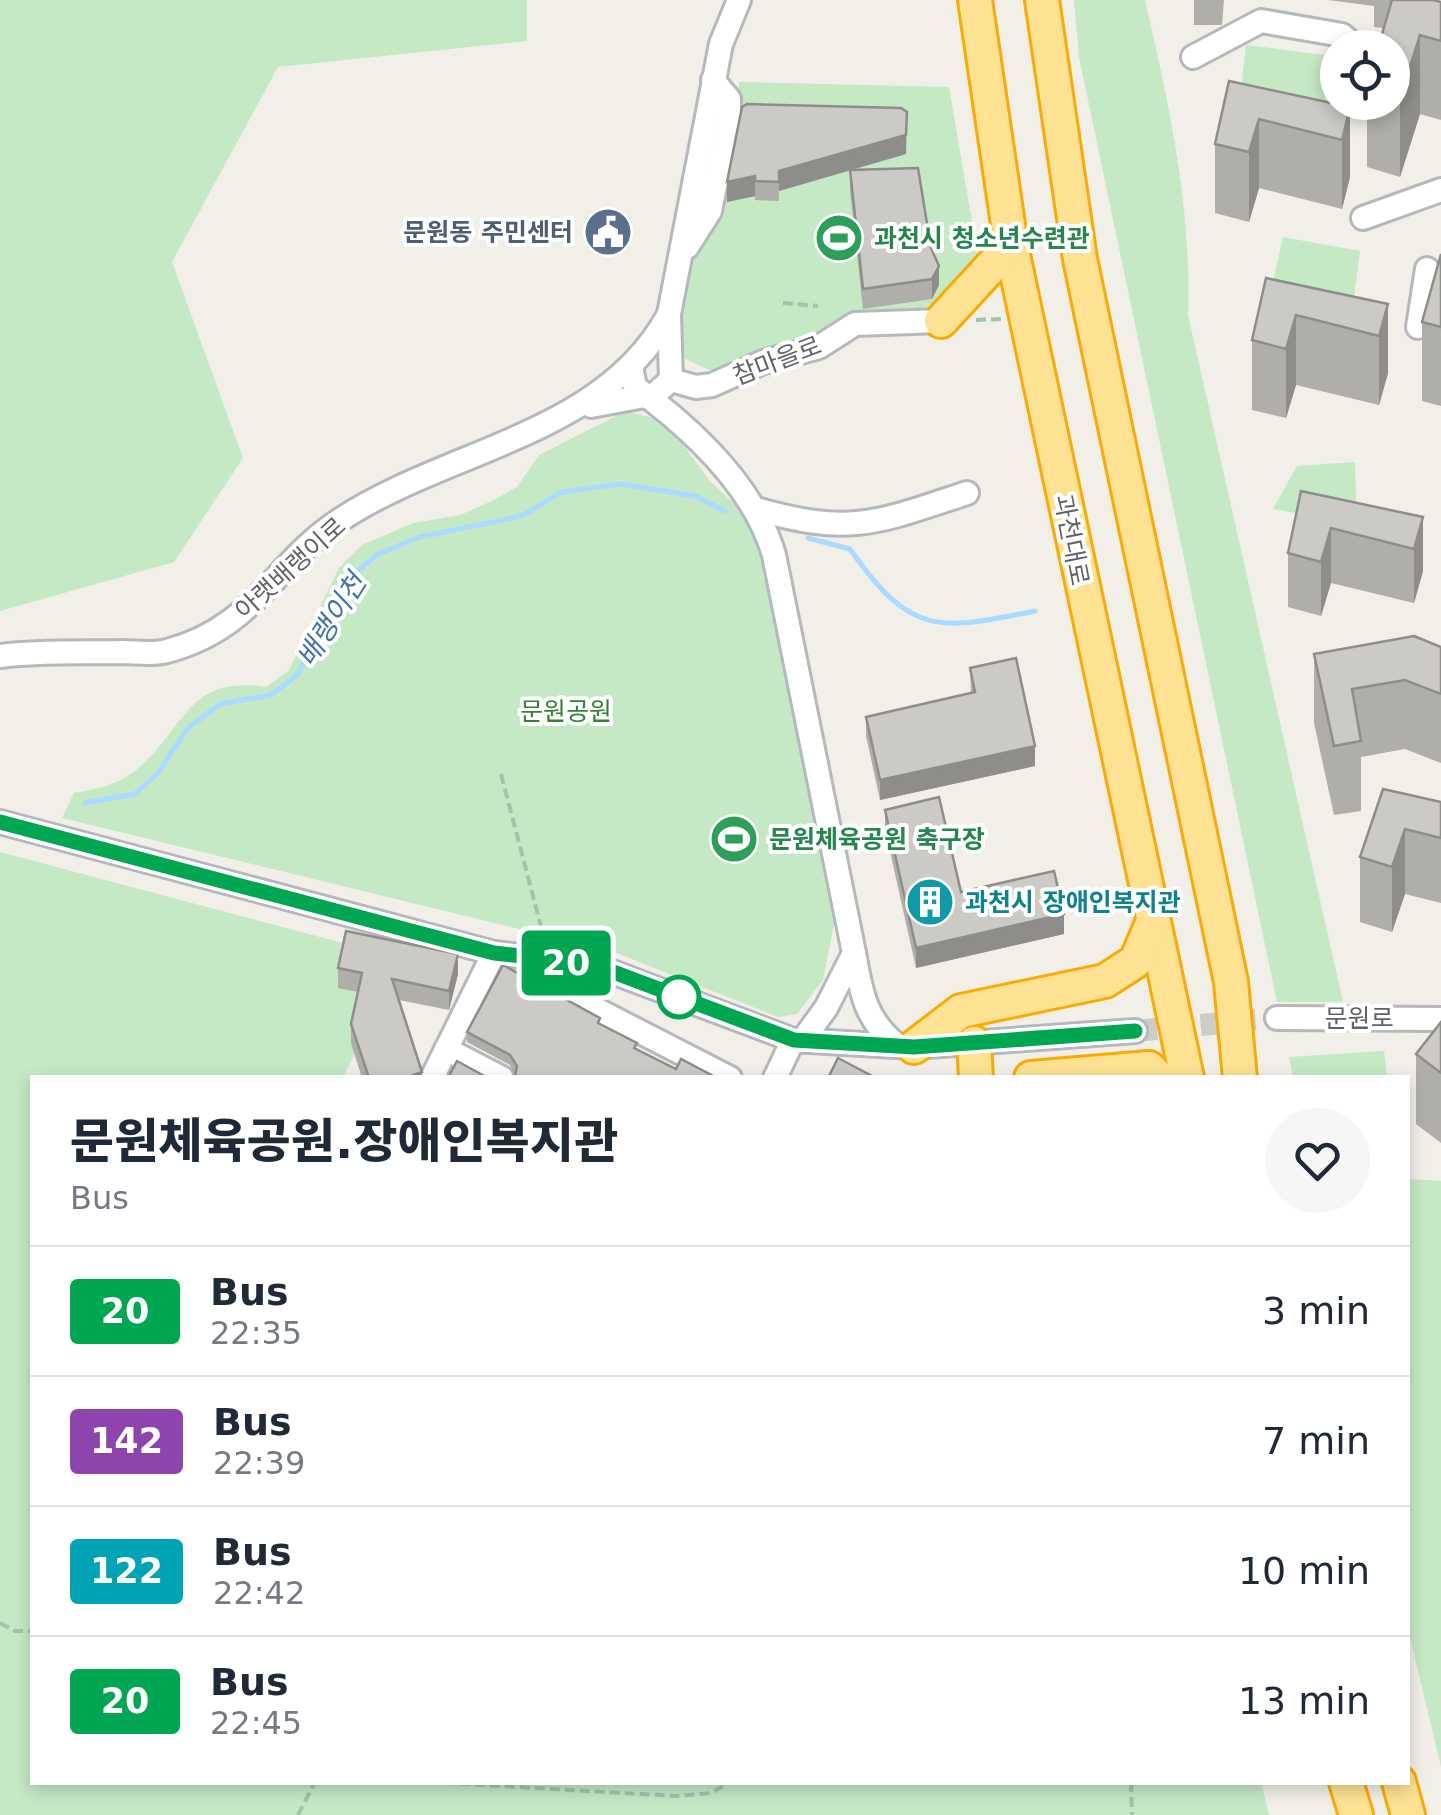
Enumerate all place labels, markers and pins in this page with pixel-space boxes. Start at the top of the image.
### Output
public building icon: 문원동 주민센터 [582,206,634,258]
sports icon: 과천시 청소년수련관 [813,212,865,264]
place label: 문원동 주민센터 [403,218,573,247]
place label: 과천시 청소년수련관 [874,224,1090,253]
sports icon: 문원체육공원 축구장 [708,813,760,865]
place label: 문원체육공원 축구장 [769,825,985,854]
building icon: 과천시 장애인복지관 [904,876,956,928]
place label: 과천시 장애인복지관 [965,888,1181,917]
unlabelled marker [658,976,700,1018]

